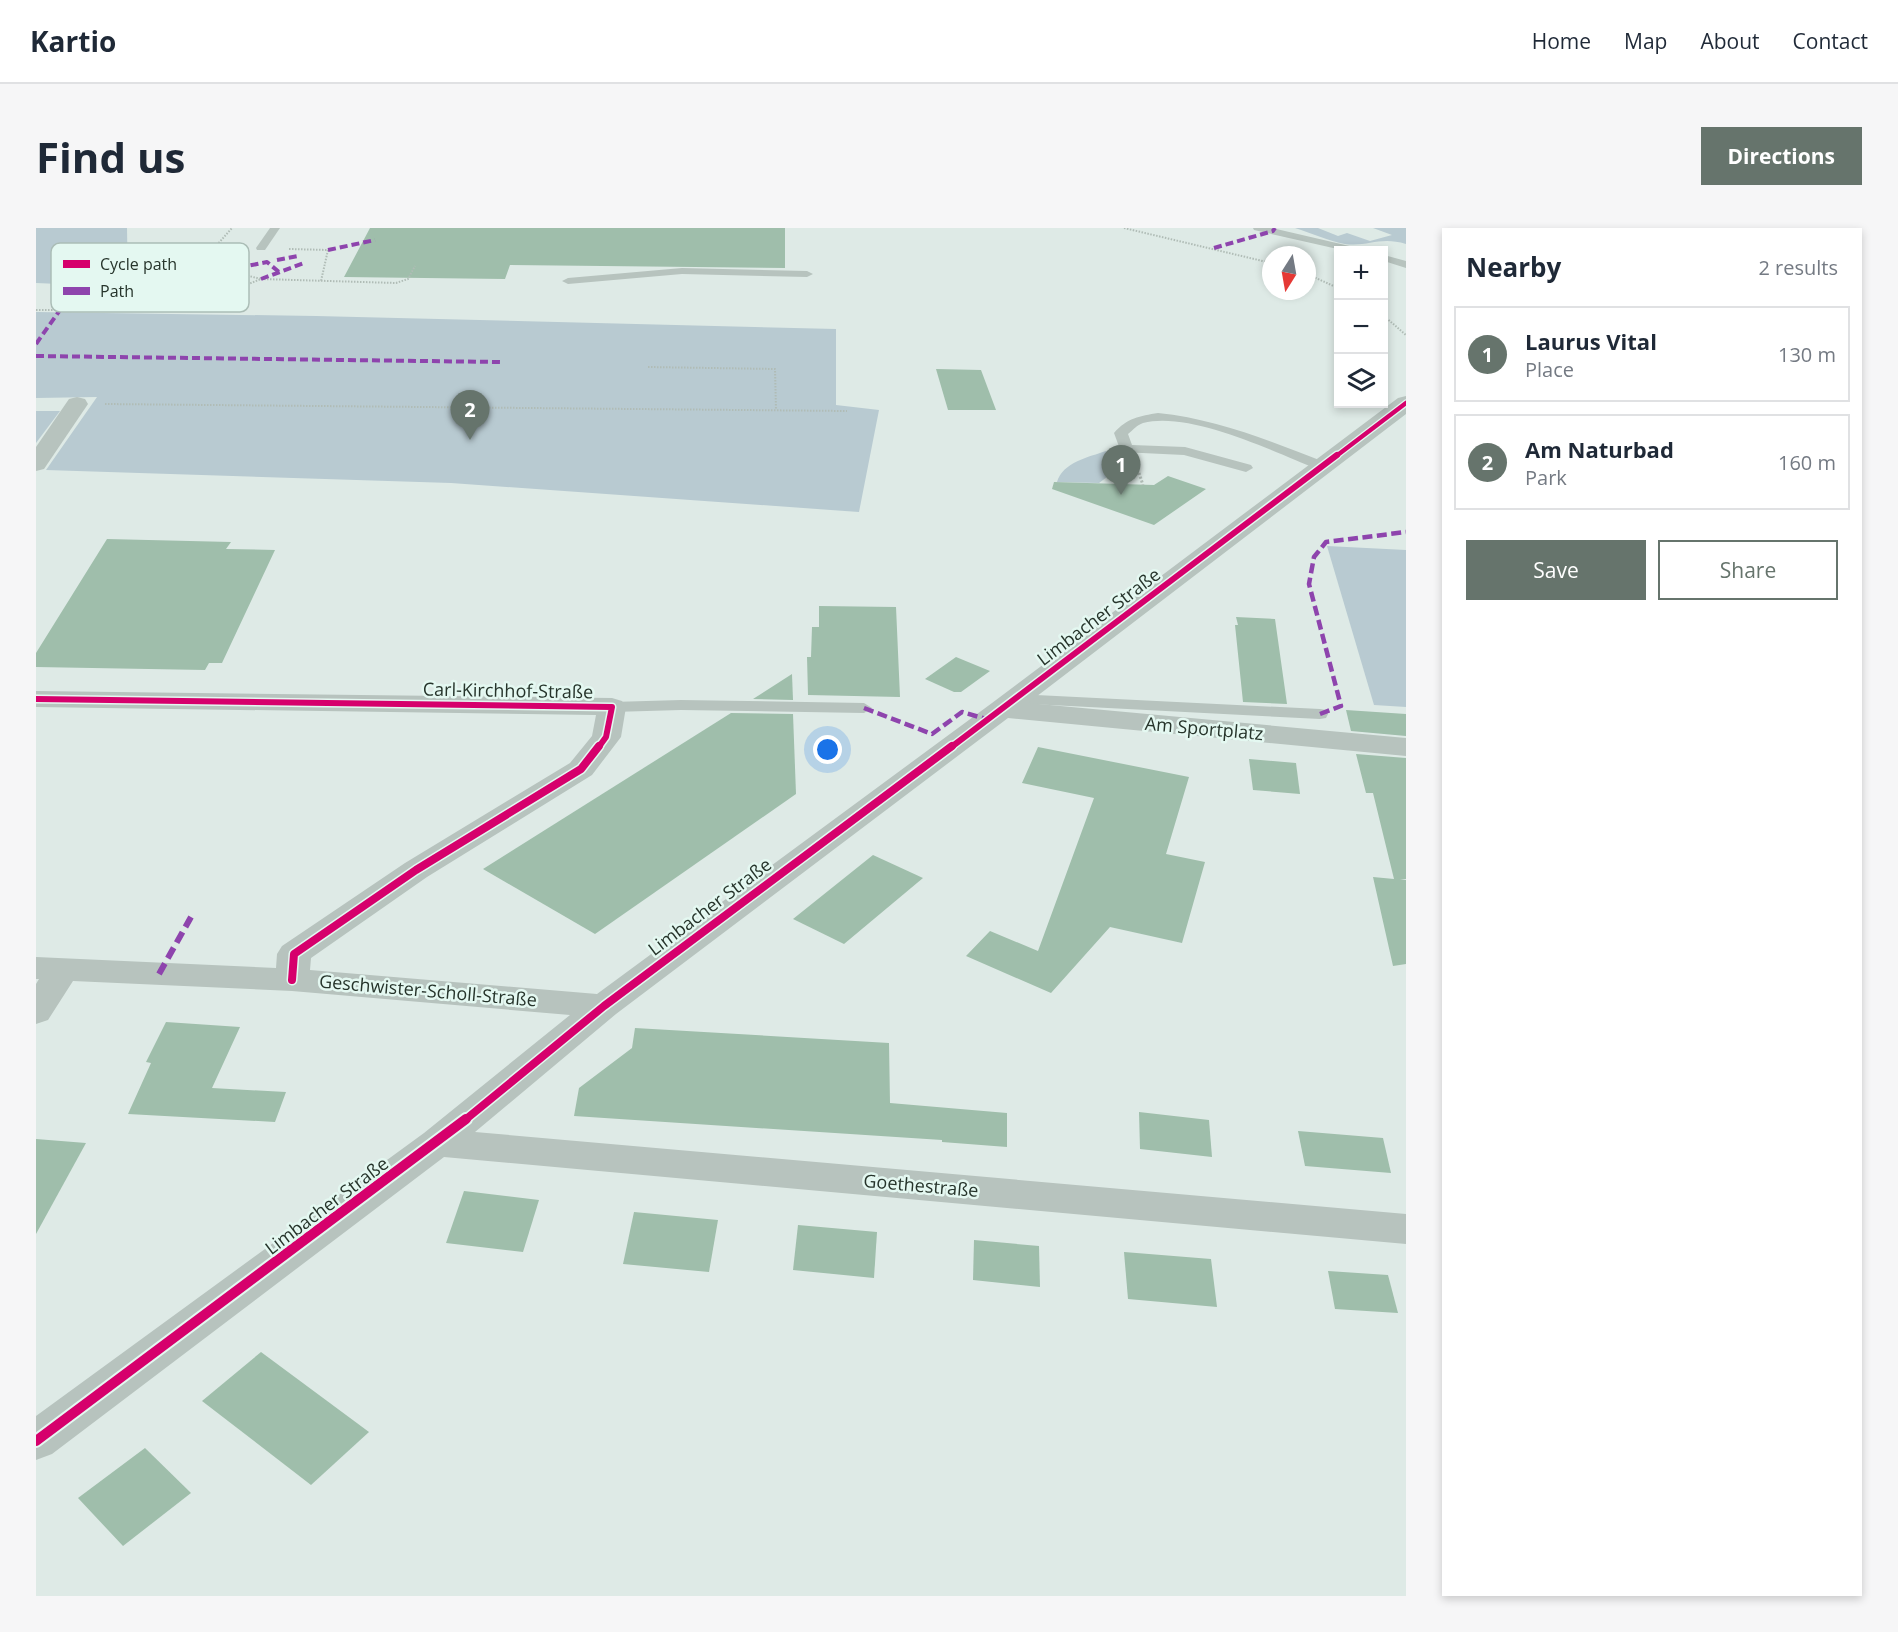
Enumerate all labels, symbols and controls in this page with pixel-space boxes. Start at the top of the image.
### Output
text: Kartio [30,22,116,60]
text: Home [1532,27,1591,55]
text: Map [1624,27,1667,55]
text: About [1700,27,1760,55]
text: Contact [1793,27,1868,55]
button: Directions [1701,127,1862,185]
text: Find us [36,128,185,185]
legend [51,243,249,312]
north arrow [1262,246,1316,300]
map controls [1334,246,1388,408]
button: + [1334,246,1388,300]
text: Nearby [1466,249,1561,285]
text: Cycle path [100,253,177,275]
text: 2 results [1758,254,1838,281]
text: Path [100,280,134,302]
button: − [1334,300,1388,354]
text: Laurus Vital [1525,326,1657,356]
text: 1 [1482,341,1493,368]
text: 130 m [1778,341,1836,368]
button: layers [1334,354,1388,408]
text: Place [1525,356,1574,383]
pin: 2 [450,390,490,440]
text: Am Naturbad [1525,434,1674,464]
pin: 1 [1102,446,1140,495]
text: 2 [1482,449,1493,476]
text: 160 m [1778,449,1836,476]
text: Park [1525,464,1567,491]
button: Save [1466,540,1646,600]
button: Share [1658,540,1838,600]
street label: Limbacher Straße [1032,562,1165,670]
street label: Carl-Kirchhof-Straße [423,677,593,703]
street label: Am Sportplatz [1144,711,1264,745]
your location [813,735,842,764]
street label: Limbacher Straße [643,852,776,960]
street label: Geschwister-Scholl-Straße [318,969,538,1011]
street label: Limbacher Straße [260,1151,393,1259]
street label: Goethestraße [863,1168,980,1202]

